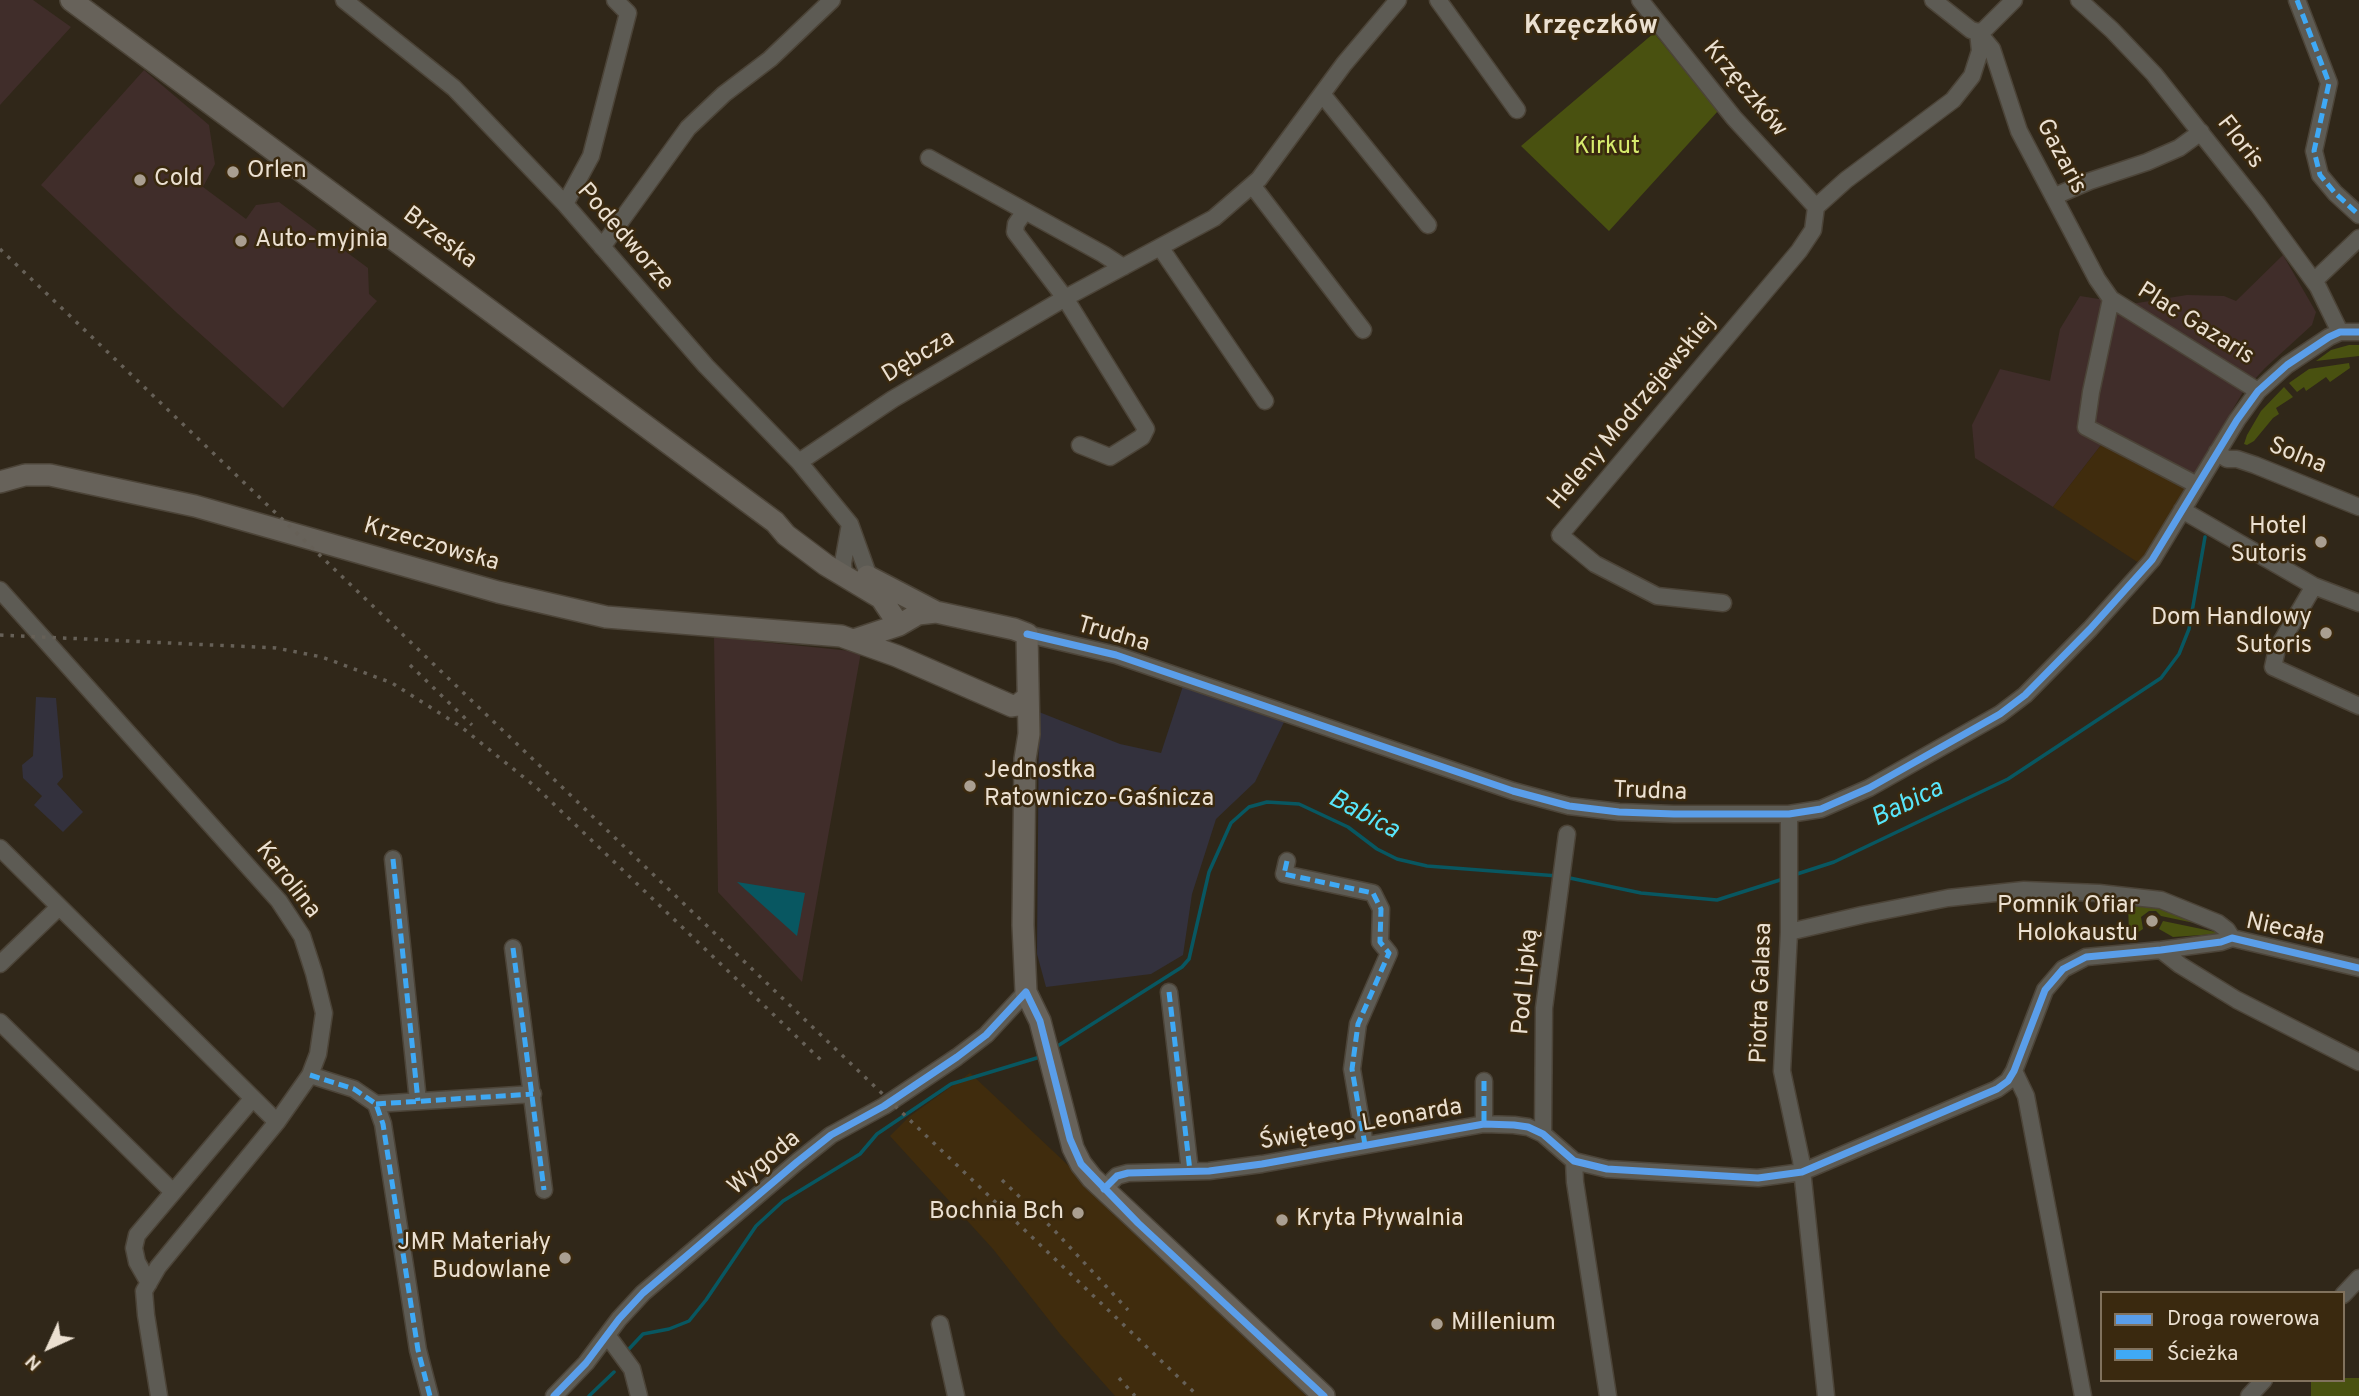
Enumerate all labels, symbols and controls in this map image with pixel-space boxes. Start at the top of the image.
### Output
district label: Krzęczków [1524,12,1658,44]
street label: Krzęczków [1695,36,1793,144]
street label: Floris [2209,111,2269,175]
street label: Gazaris [2028,115,2092,199]
park label: Kirkut [1574,134,1640,162]
place label: Orlen [247,158,307,186]
marker: Orlen [225,164,241,180]
place label: Cold [154,166,203,194]
marker: Cold [132,172,148,188]
street label: Podedworze [569,178,679,298]
street label: Brzeska [396,202,482,276]
place label: Auto-myjnia [255,227,388,255]
marker: Auto-myjnia [233,233,249,249]
street label: Plac Gazaris [2131,278,2259,372]
street label: Heleny Modrzejewskiej [1543,309,1723,517]
street label: Dębcza [878,325,960,391]
street label: Solna [2264,432,2330,482]
street label: Krzeczowska [360,513,502,579]
place label: Hotel Sutoris [2230,514,2307,570]
marker: Hotel Sutoris [2313,534,2329,550]
place label: Dom Handlowy Sutoris [2151,605,2312,661]
street label: Trudna [1073,612,1153,660]
marker: Dom Handlowy Sutoris [2318,625,2334,641]
place label: Jednostka Ratowniczo-Gaśnicza [984,758,1214,814]
water label: Babica [1867,774,1949,836]
street label: Trudna [1612,777,1688,809]
marker: Jednostka Ratowniczo-Gaśnicza [962,778,978,794]
water label: Babica [1322,784,1404,848]
street label: Karolina [248,837,326,925]
place label: Pomnik Ofiar Holokaustu [1997,893,2138,949]
street label: Niecała [2243,909,2327,953]
marker: Pomnik Ofiar Holokaustu [2144,913,2160,929]
street label: Piotra Galasa [1746,922,1780,1064]
street label: Pod Lipką [1508,928,1546,1036]
street label: Świętego Leonarda [1257,1094,1465,1158]
street label: Wygoda [723,1125,807,1203]
place label: Bochnia Bch [929,1199,1064,1227]
marker: Bochnia Bch [1070,1205,1086,1221]
place label: Kryta Pływalnia [1296,1206,1464,1234]
marker: Kryta Pływalnia [1274,1212,1290,1228]
place label: JMR Materiały Budowlane [397,1230,551,1286]
marker: JMR Materiały Budowlane [557,1250,573,1266]
legend [2100,1291,2345,1382]
text: Droga rowerowa [2167,1306,2320,1333]
place label: Millenium [1451,1310,1556,1338]
north arrow [14,1312,84,1382]
marker: Millenium [1429,1316,1445,1332]
text: Ścieżka [2167,1341,2238,1368]
text: N [21,1349,47,1375]

